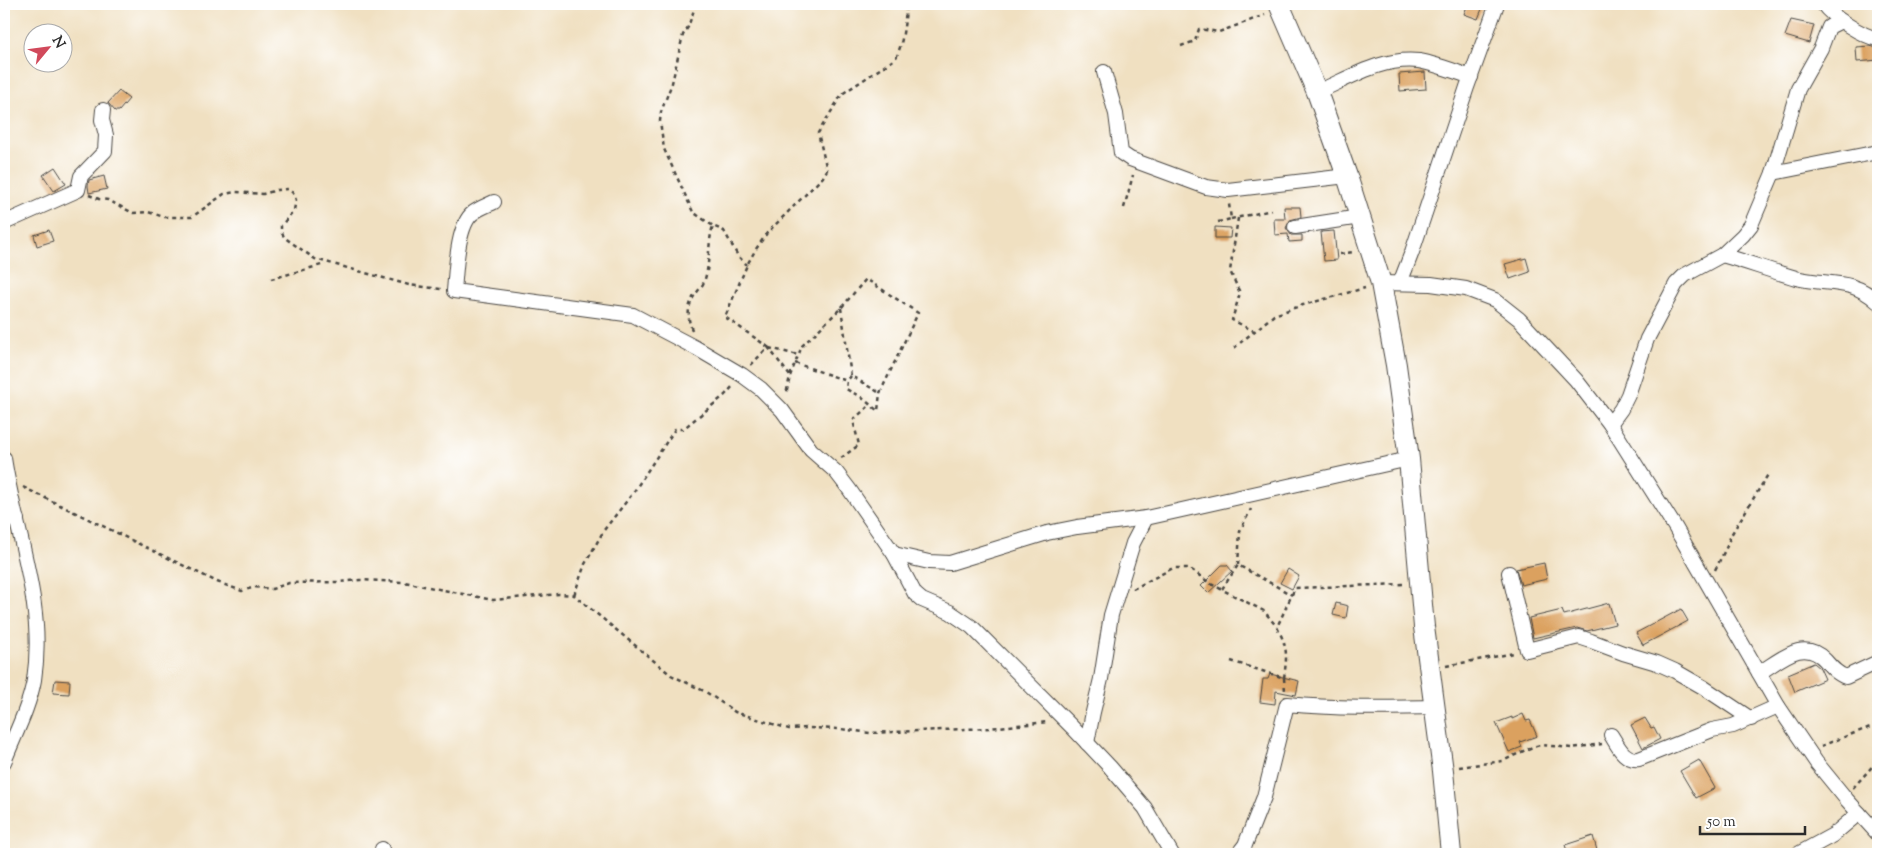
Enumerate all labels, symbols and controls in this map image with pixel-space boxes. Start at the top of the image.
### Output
north arrow [22,22,72,72]
text: N [46,33,69,52]
scale bar [1700,803,1804,835]
text: 50 m [1706,812,1736,833]

